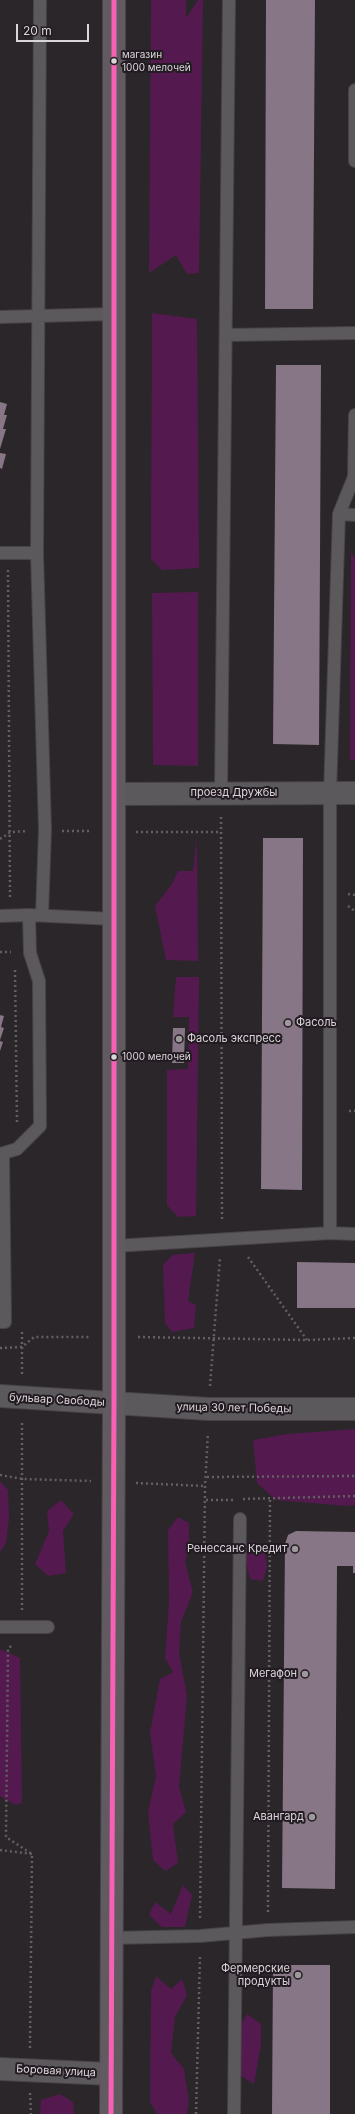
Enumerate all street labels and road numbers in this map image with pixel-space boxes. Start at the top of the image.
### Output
street label: проезд Дружбы [191,786,277,800]
street label: бульвар Свободы [9,1391,105,1409]
street label: улица 30 лет Победы [176,1400,292,1416]
street label: Боровая улица [16,2062,96,2080]

